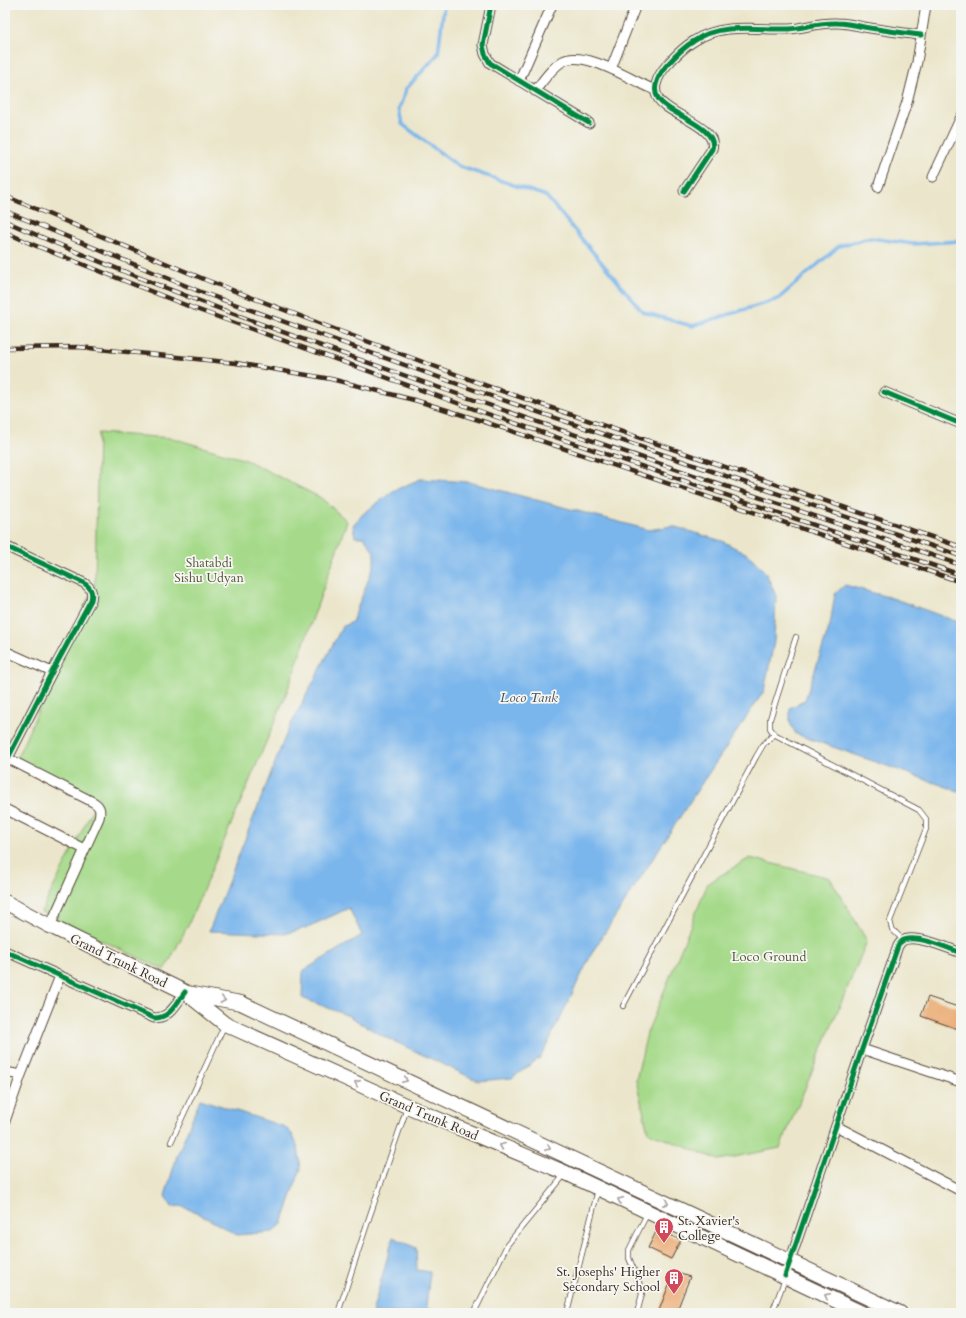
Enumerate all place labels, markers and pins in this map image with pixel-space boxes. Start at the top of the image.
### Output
place label: St. Xavier's College [678,1212,739,1245]
building icon: St. Xavier's College [653,1216,675,1244]
place label: St. Josephs' Higher Secondary School [556,1263,661,1296]
building icon: St. Josephs' Higher Secondary School [663,1267,685,1295]

